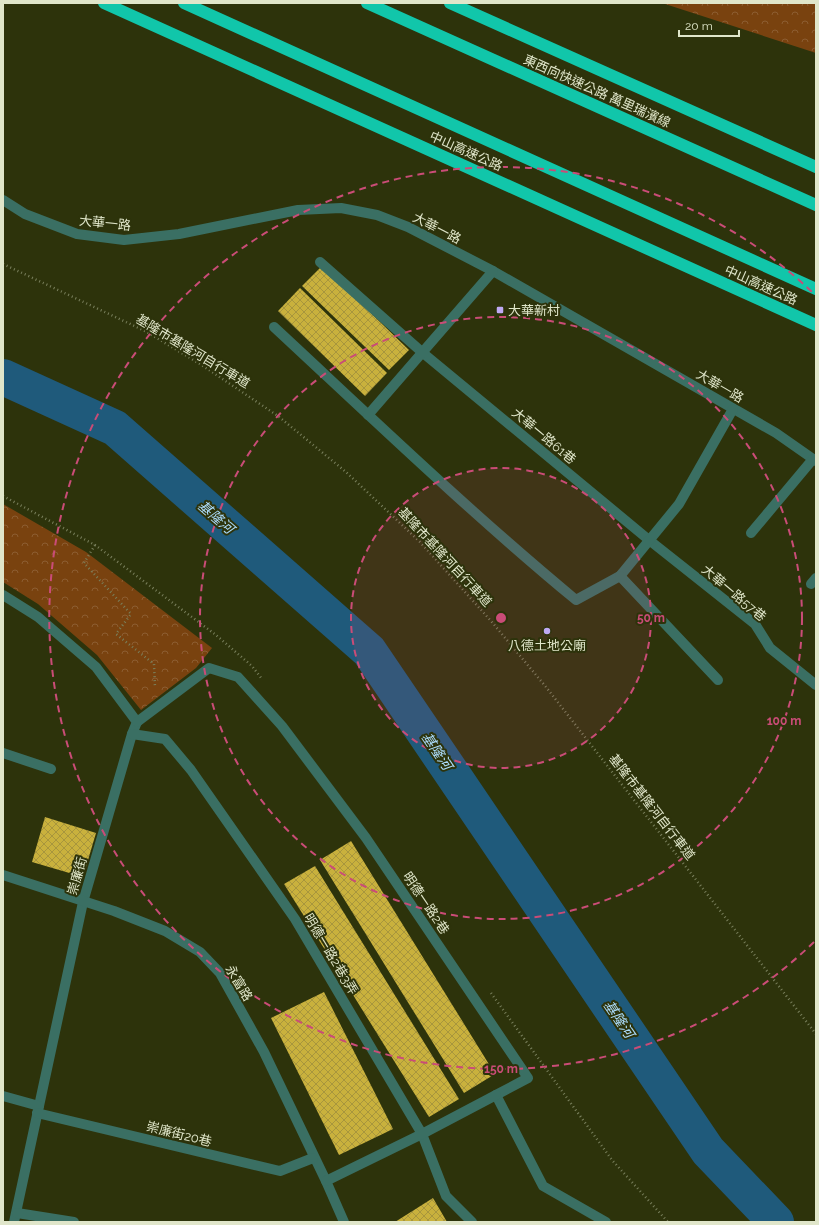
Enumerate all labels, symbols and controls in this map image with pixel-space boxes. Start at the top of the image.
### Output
scale bar [679,12,739,38]
text: 20 m [685,19,713,33]
street label: 東西向快速公路 萬里瑞濱線 [521,52,673,130]
street label: 中山高速公路 [427,128,505,174]
street label: 大華一路 [410,210,464,246]
street label: 大華一路 [78,213,132,233]
street label: 中山高速公路 [722,262,800,308]
place label: 大華新村 [508,303,560,318]
marker: 大華新村 [495,305,505,315]
street label: 基隆市基隆河自行車道 [133,311,253,391]
street label: 大華一路 [694,367,746,405]
street label: 大華一路61巷 [509,405,579,467]
water label: 基隆河 [195,497,239,539]
street label: 基隆市基隆河自行車道 [395,504,495,610]
street label: 大華一路57巷 [699,562,769,624]
centre of rings [494,611,508,625]
text: 50 m [637,611,665,625]
marker: 八德土地公廟 [542,626,552,636]
place label: 八德土地公廟 [508,638,586,653]
text: 100 m [767,714,801,728]
water label: 基隆河 [419,729,457,775]
street label: 基隆市基隆河自行車道 [606,751,698,863]
street label: 崇廉街 [64,855,90,897]
street label: 明德一路2巷 [400,869,452,937]
street label: 明德一路2巷3弄 [301,911,361,997]
street label: 永富路 [223,962,255,1004]
water label: 基隆河 [601,997,639,1043]
text: 150 m [484,1062,518,1076]
street label: 崇廉街20巷 [145,1119,213,1149]

